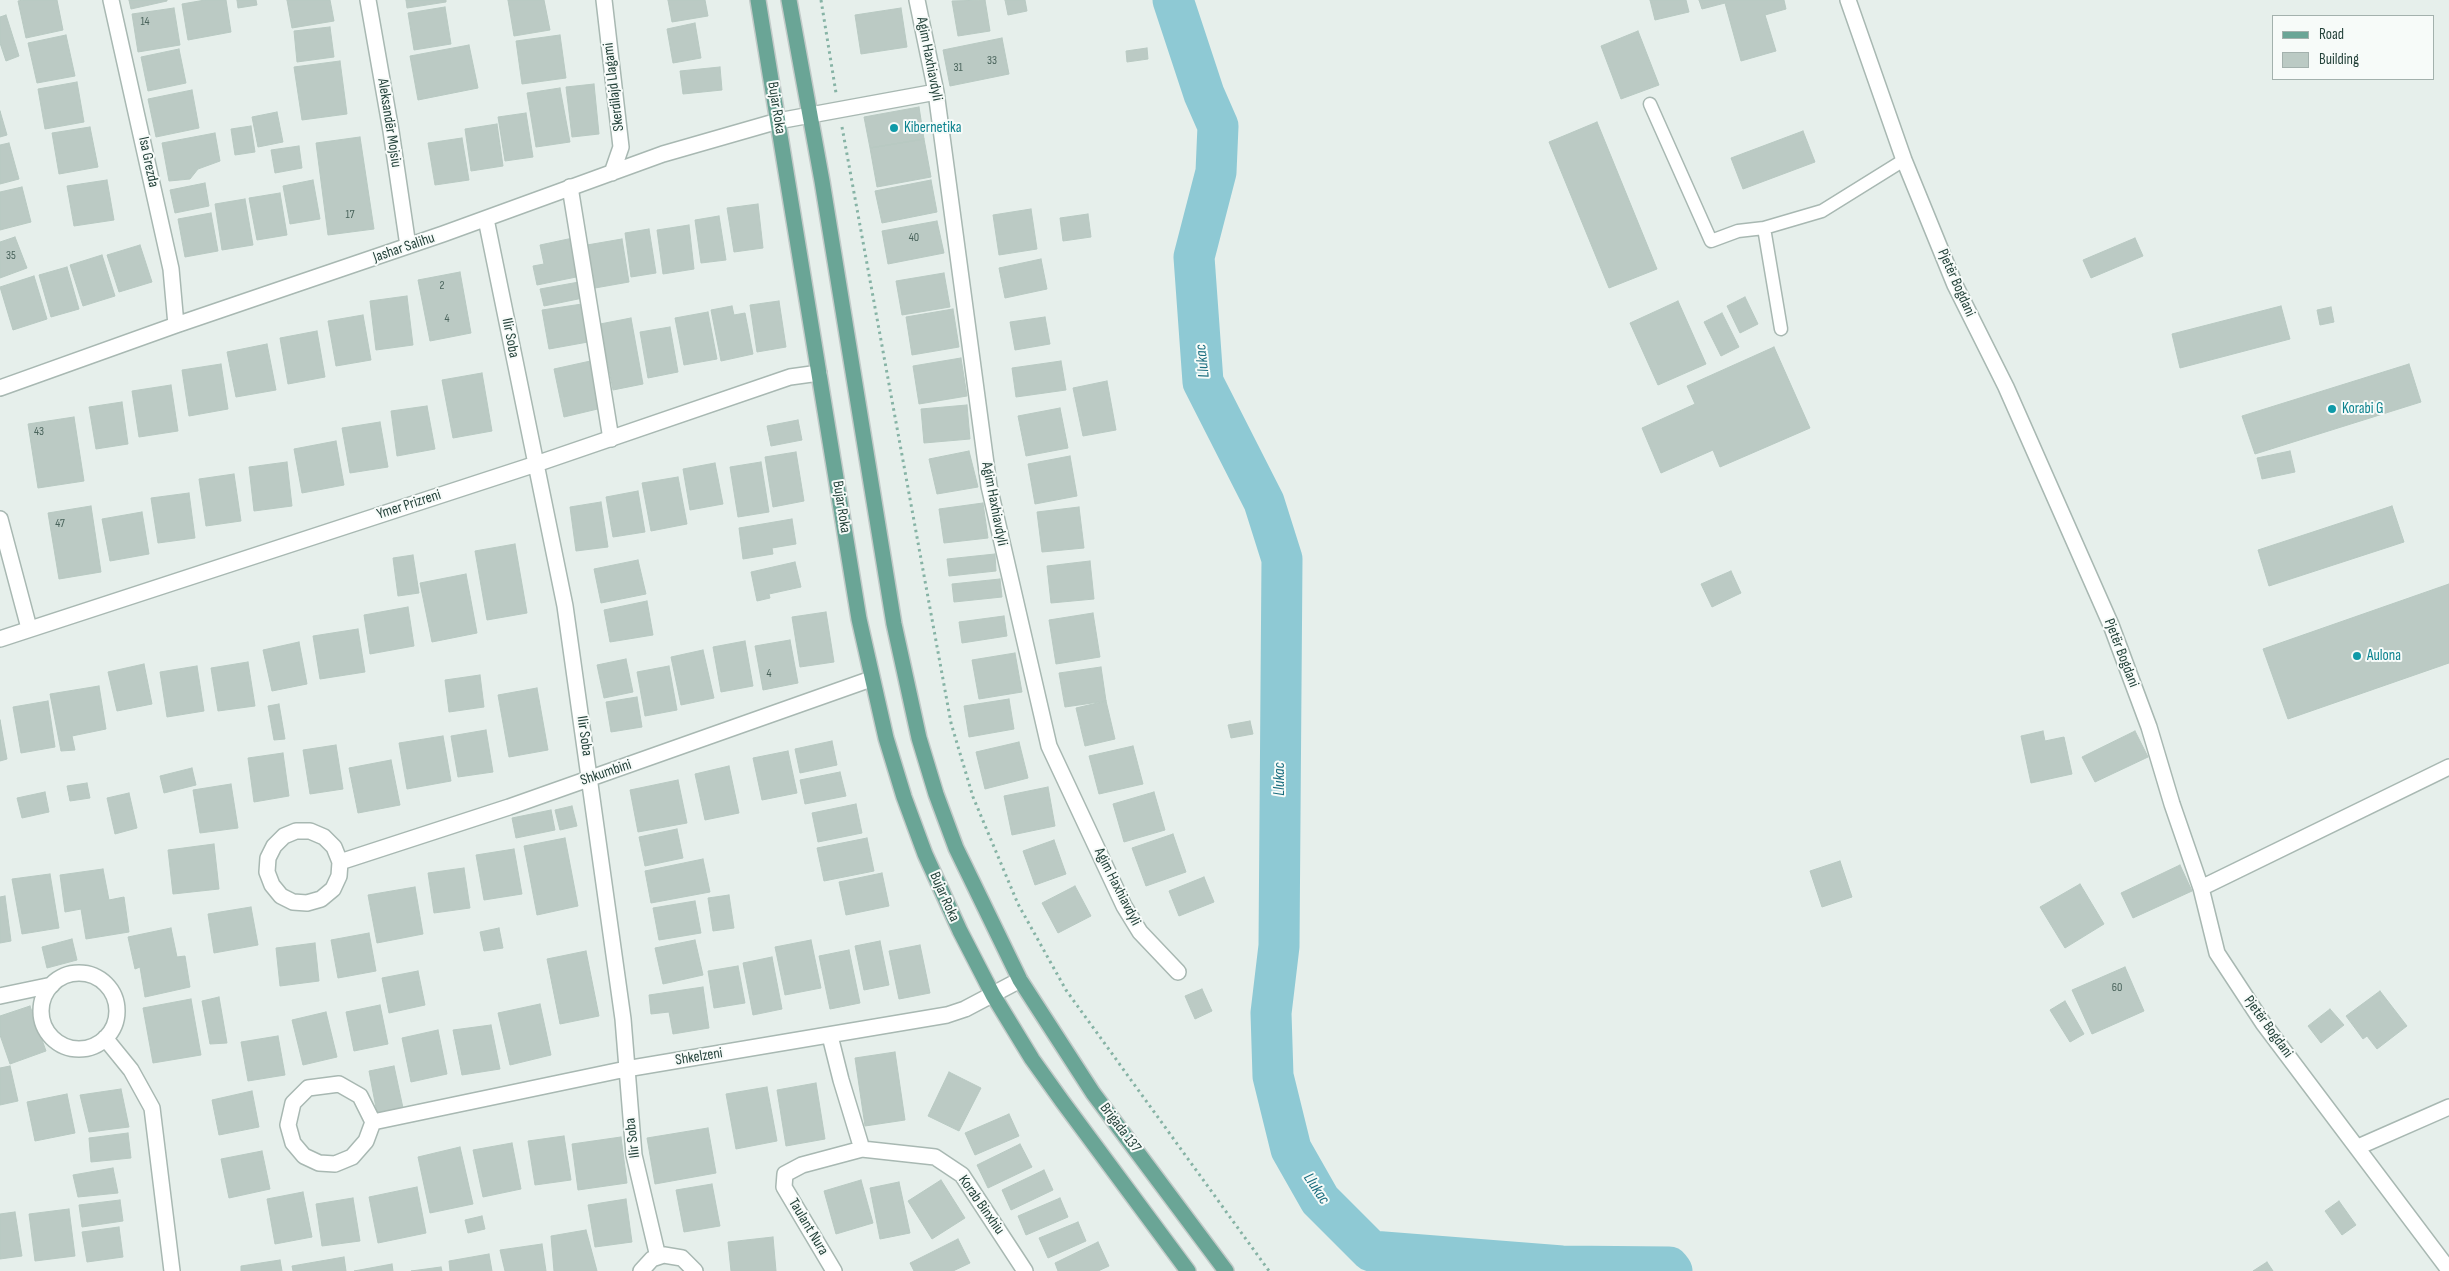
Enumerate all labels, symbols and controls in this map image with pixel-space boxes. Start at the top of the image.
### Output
house number: 14 [140,15,150,29]
legend [2272,15,2434,80]
street label: Agim Haxhiavdyli [912,16,946,102]
text: Road [2319,25,2344,44]
street label: Skerdilajd Llagami [600,42,628,132]
text: Building [2319,50,2359,69]
house number: 33 [987,54,997,68]
house number: 31 [953,61,963,75]
street label: Aleksandër Mojsiu [373,77,405,169]
street label: Bujar Roka [763,81,789,135]
place label: Kibernetika [904,119,961,137]
marker: Kibernetika [888,122,900,134]
street label: Isa Grezda [134,135,162,189]
house number: 17 [346,208,354,222]
street label: Jashar Salihu [371,229,437,267]
house number: 40 [909,231,919,245]
street label: Pjetër Bogdani [1933,246,1979,320]
house number: 35 [6,249,16,263]
house number: 2 [440,279,444,293]
house number: 4 [444,312,450,326]
street label: Ilir Soba [497,317,523,359]
water label: Llukac [1192,343,1214,379]
place label: Korabi G [2342,400,2384,418]
marker: Korabi G [2326,403,2338,415]
house number: 43 [34,425,44,439]
street label: Agim Haxhiavdyli [977,461,1011,547]
street label: Bujar Roka [828,480,854,534]
street label: Ymer Prizreni [375,486,443,524]
house number: 47 [55,517,65,531]
street label: Pjetër Bogdani [2100,616,2142,690]
place label: Aulona [2367,647,2401,665]
marker: Aulona [2351,650,2363,662]
house number: 4 [766,667,772,681]
street label: Ilir Soba [572,715,596,757]
street label: Shkumbini [578,756,634,790]
water label: Llukac [1270,762,1290,796]
street label: Agim Haxhiavdyli [1090,845,1144,929]
street label: Bujar Roka [925,869,963,925]
house number: 60 [2112,981,2122,995]
street label: Pjetër Bogdani [2240,993,2296,1061]
street label: Shkelzeni [674,1044,724,1070]
street label: Brigada 137 [1096,1100,1144,1156]
street label: Ilir Soba [622,1117,644,1159]
water label: Llukac [1299,1170,1333,1208]
street label: Korab Binxhiu [954,1172,1008,1238]
street label: Taulant Nura [784,1195,832,1259]

